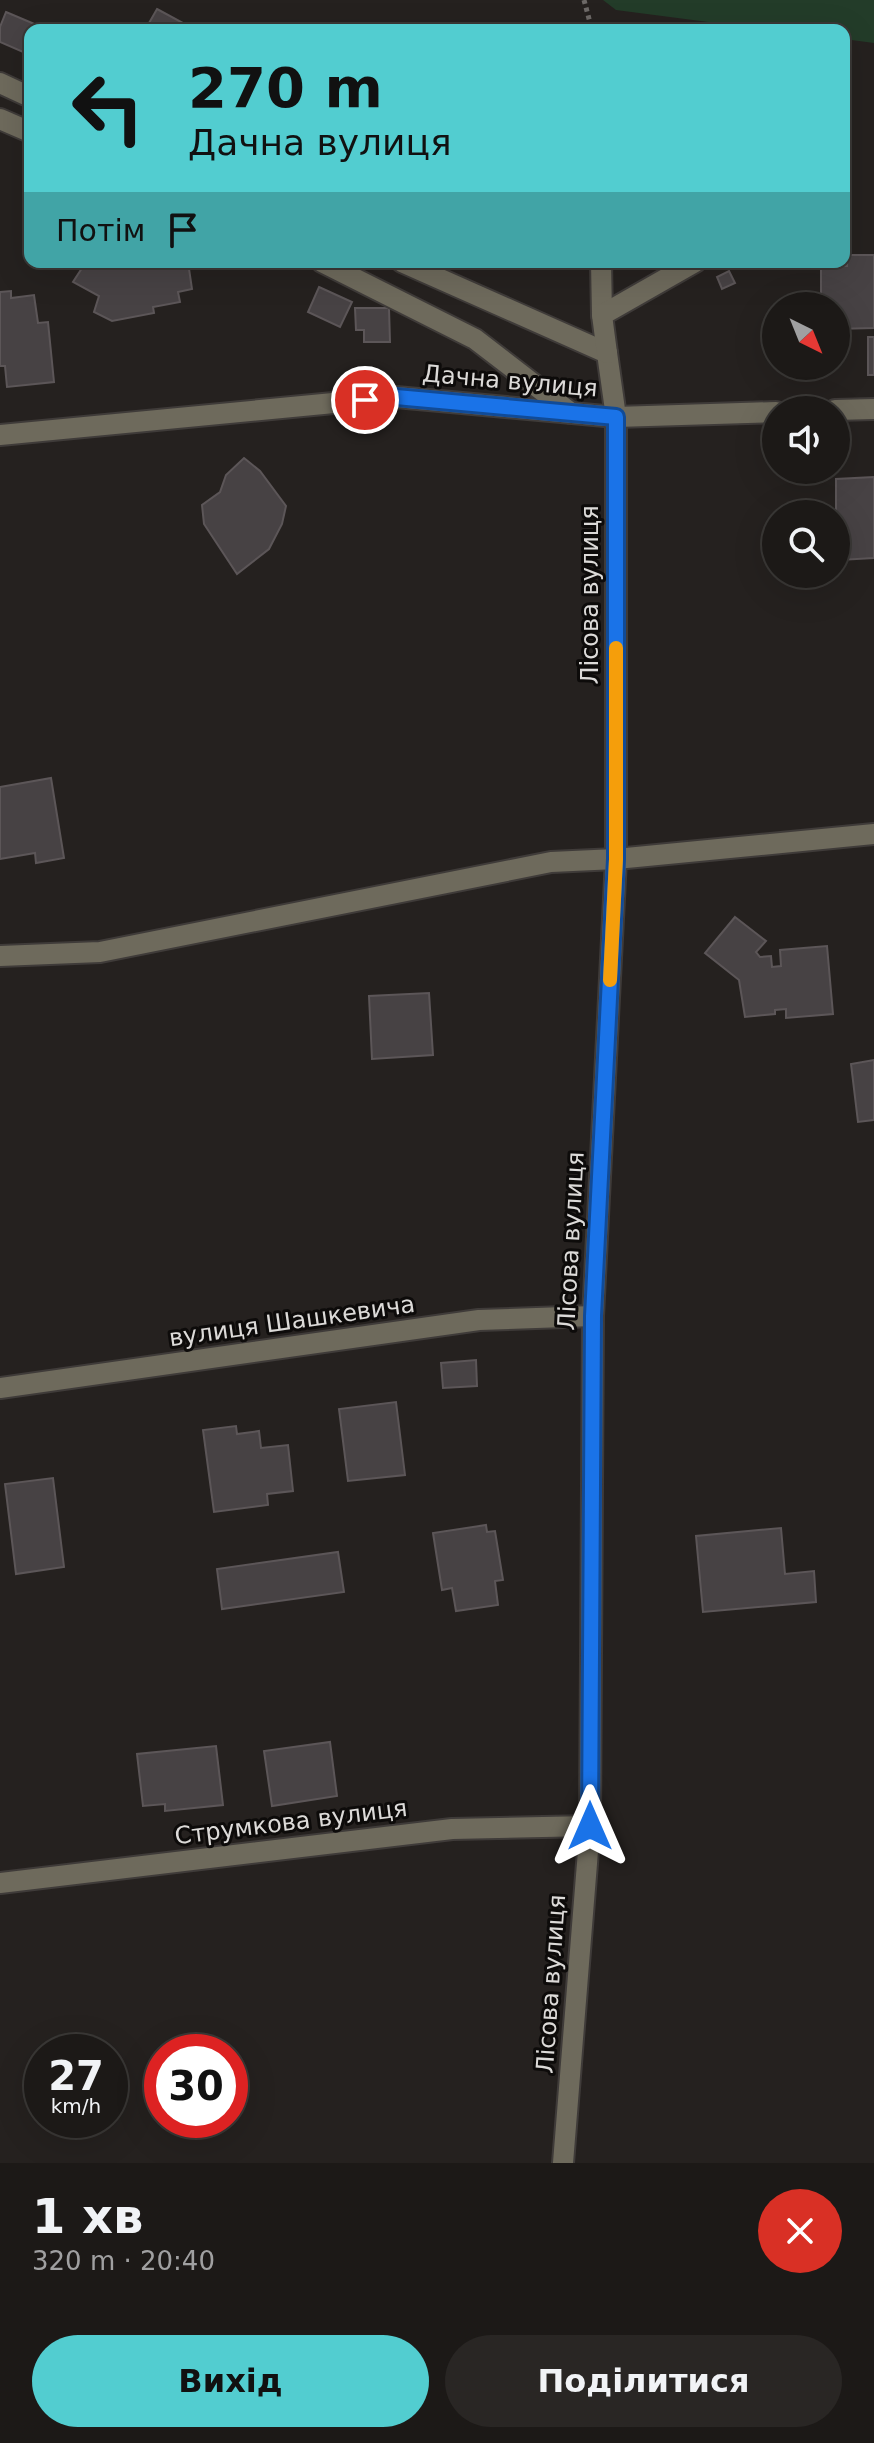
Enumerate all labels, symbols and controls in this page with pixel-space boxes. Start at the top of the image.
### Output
text: 270 m [188,55,383,120]
icon: left [56,56,160,160]
text: Дачна вулиця [188,122,452,163]
icon: arrive [161,208,205,252]
text: Потім [56,213,145,248]
north arrow [762,292,850,380]
map controls [762,292,850,588]
street label: Дачна вулиця [421,359,599,403]
pin [331,366,399,434]
icon: arrive [343,378,387,422]
button: sound [762,396,850,484]
button: search [762,500,850,588]
street label: Лісова вулиця [576,505,604,685]
street label: Лісова вулиця [552,1151,590,1331]
street label: вулиця Шашкевича [167,1290,417,1352]
position arrow [548,1784,632,1868]
street label: Струмкова вулиця [173,1794,409,1850]
street label: Лісова вулиця [531,1894,571,2074]
speed limit sign: 30 [144,2034,248,2138]
text: 27 [48,2053,104,2099]
text: km/h [51,2094,101,2118]
text: 1 хв [32,2188,143,2244]
button: close [758,2189,842,2273]
text: 320 m · 20:40 [32,2246,215,2276]
button: Вихід [32,2335,429,2427]
button: Поділитися [445,2335,842,2427]

